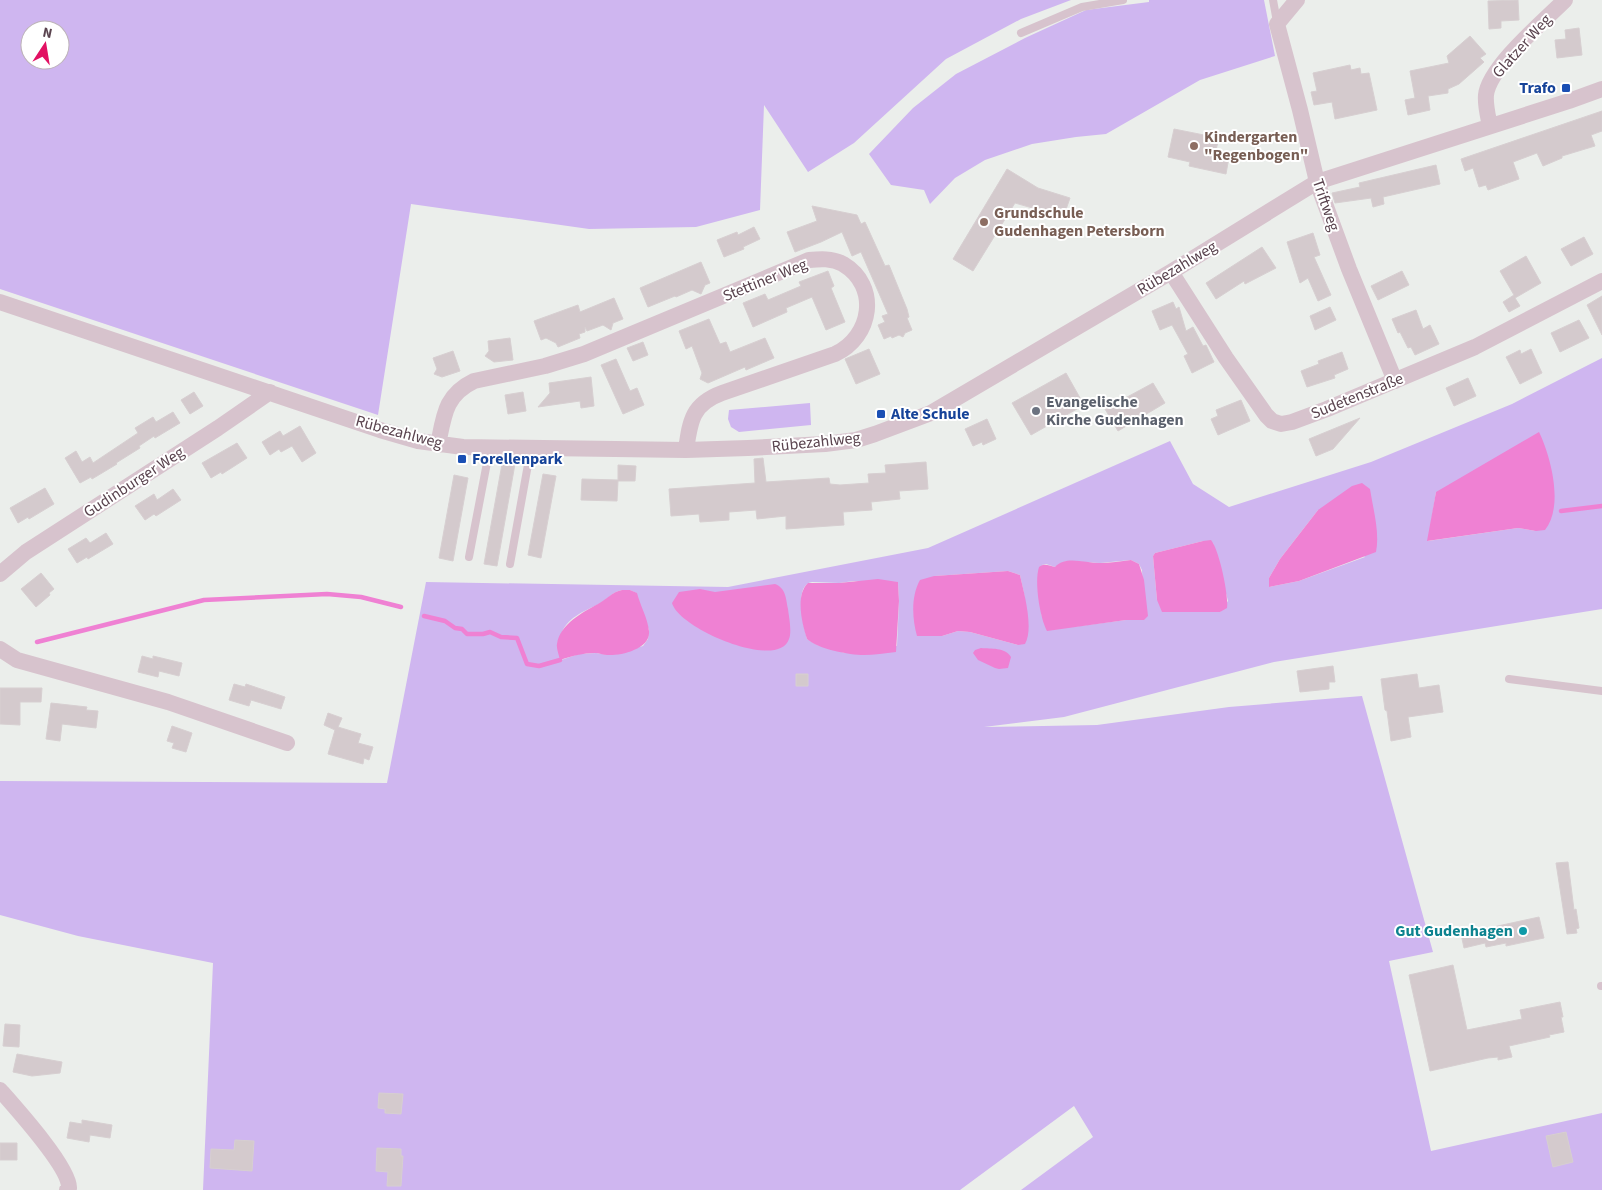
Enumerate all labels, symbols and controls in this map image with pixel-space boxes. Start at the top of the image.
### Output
street label: Glatzer Weg [1487,9,1557,83]
north arrow [20,20,70,70]
text: N [41,23,54,44]
place label: Trafo [1519,77,1556,99]
marker: Trafo [1560,82,1572,94]
place label: Kindergarten "Regenbogen" [1204,126,1308,166]
marker: Kindergarten "Regenbogen" [1188,140,1200,152]
street label: Triftweg [1307,176,1345,234]
place label: Grundschule Gudenhagen Petersborn [994,202,1165,242]
marker: Grundschule Gudenhagen Petersborn [978,216,990,228]
street label: Rübezahlweg [1133,236,1221,300]
street label: Stettiner Weg [719,253,811,307]
street label: Sudetenstraße [1307,367,1407,425]
place label: Evangelische Kirche Gudenhagen [1046,391,1184,431]
place label: Alte Schule [890,403,970,425]
marker: Evangelische Kirche Gudenhagen [1030,405,1042,417]
marker: Alte Schule [875,408,887,420]
street label: Rübezahlweg [353,410,445,454]
street label: Rübezahlweg [771,426,861,458]
street label: Gudinburger Weg [79,441,189,523]
place label: Forellenpark [472,448,563,470]
marker: Forellenpark [456,453,468,465]
place label: Gut Gudenhagen [1395,920,1513,942]
marker: Gut Gudenhagen [1517,925,1529,937]

